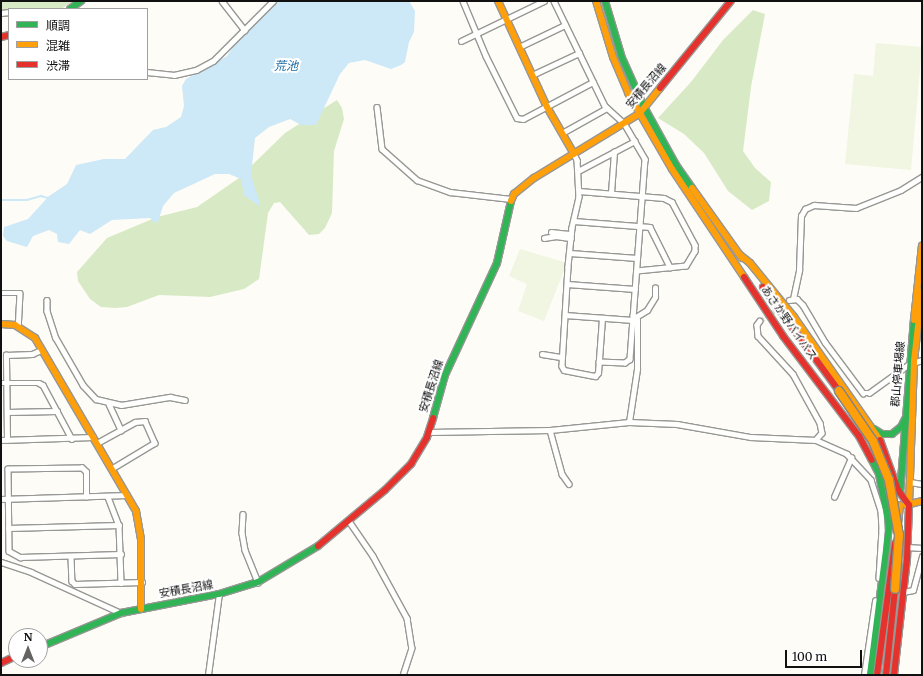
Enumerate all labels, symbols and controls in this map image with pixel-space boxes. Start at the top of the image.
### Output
legend [8,8,148,80]
text: 順調 [46,18,70,33]
text: 混雑 [46,38,70,53]
text: 渋滞 [46,58,70,73]
water label: 荒池 [274,59,298,73]
street label: 安積長沼線 [623,61,669,111]
street label: あさか野バイパス [758,283,820,363]
street label: 郡山停車場線 [889,341,907,407]
street label: 安積長沼線 [416,358,446,414]
street label: 安積長沼線 [158,578,214,600]
north arrow [8,628,48,668]
text: N [24,630,32,644]
scale bar [787,642,864,668]
text: 100 m [792,649,827,664]

